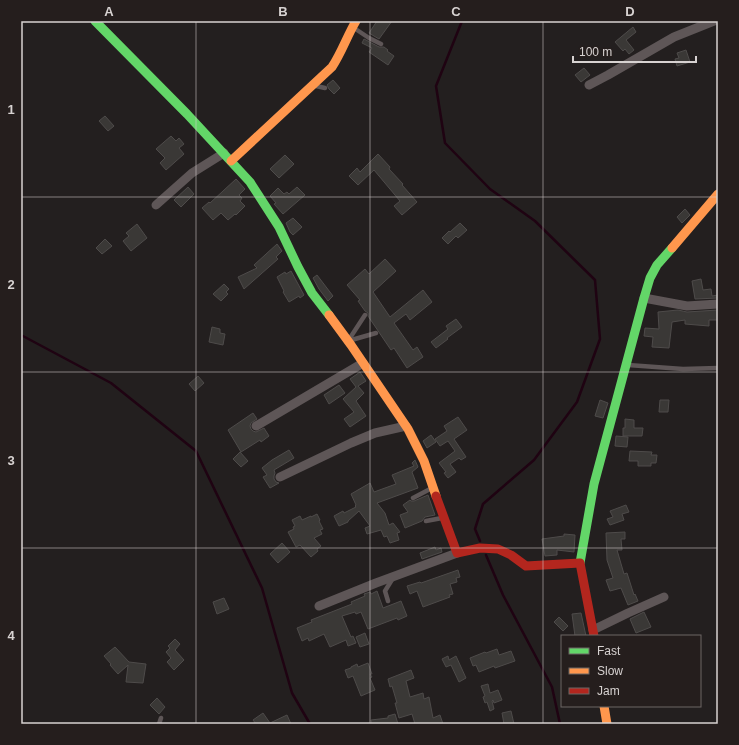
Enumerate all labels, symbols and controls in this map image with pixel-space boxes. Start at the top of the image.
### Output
text: A [104,4,114,19]
text: B [278,4,288,19]
text: C [451,4,461,19]
text: D [625,4,635,19]
scale bar [573,38,696,64]
text: 100 m [579,45,612,59]
text: 1 [7,102,15,117]
text: 2 [7,277,15,292]
text: 3 [7,453,15,468]
text: 4 [7,628,15,643]
legend [561,635,701,707]
text: Fast [597,644,621,658]
text: Slow [597,664,623,678]
text: Jam [597,684,620,698]

